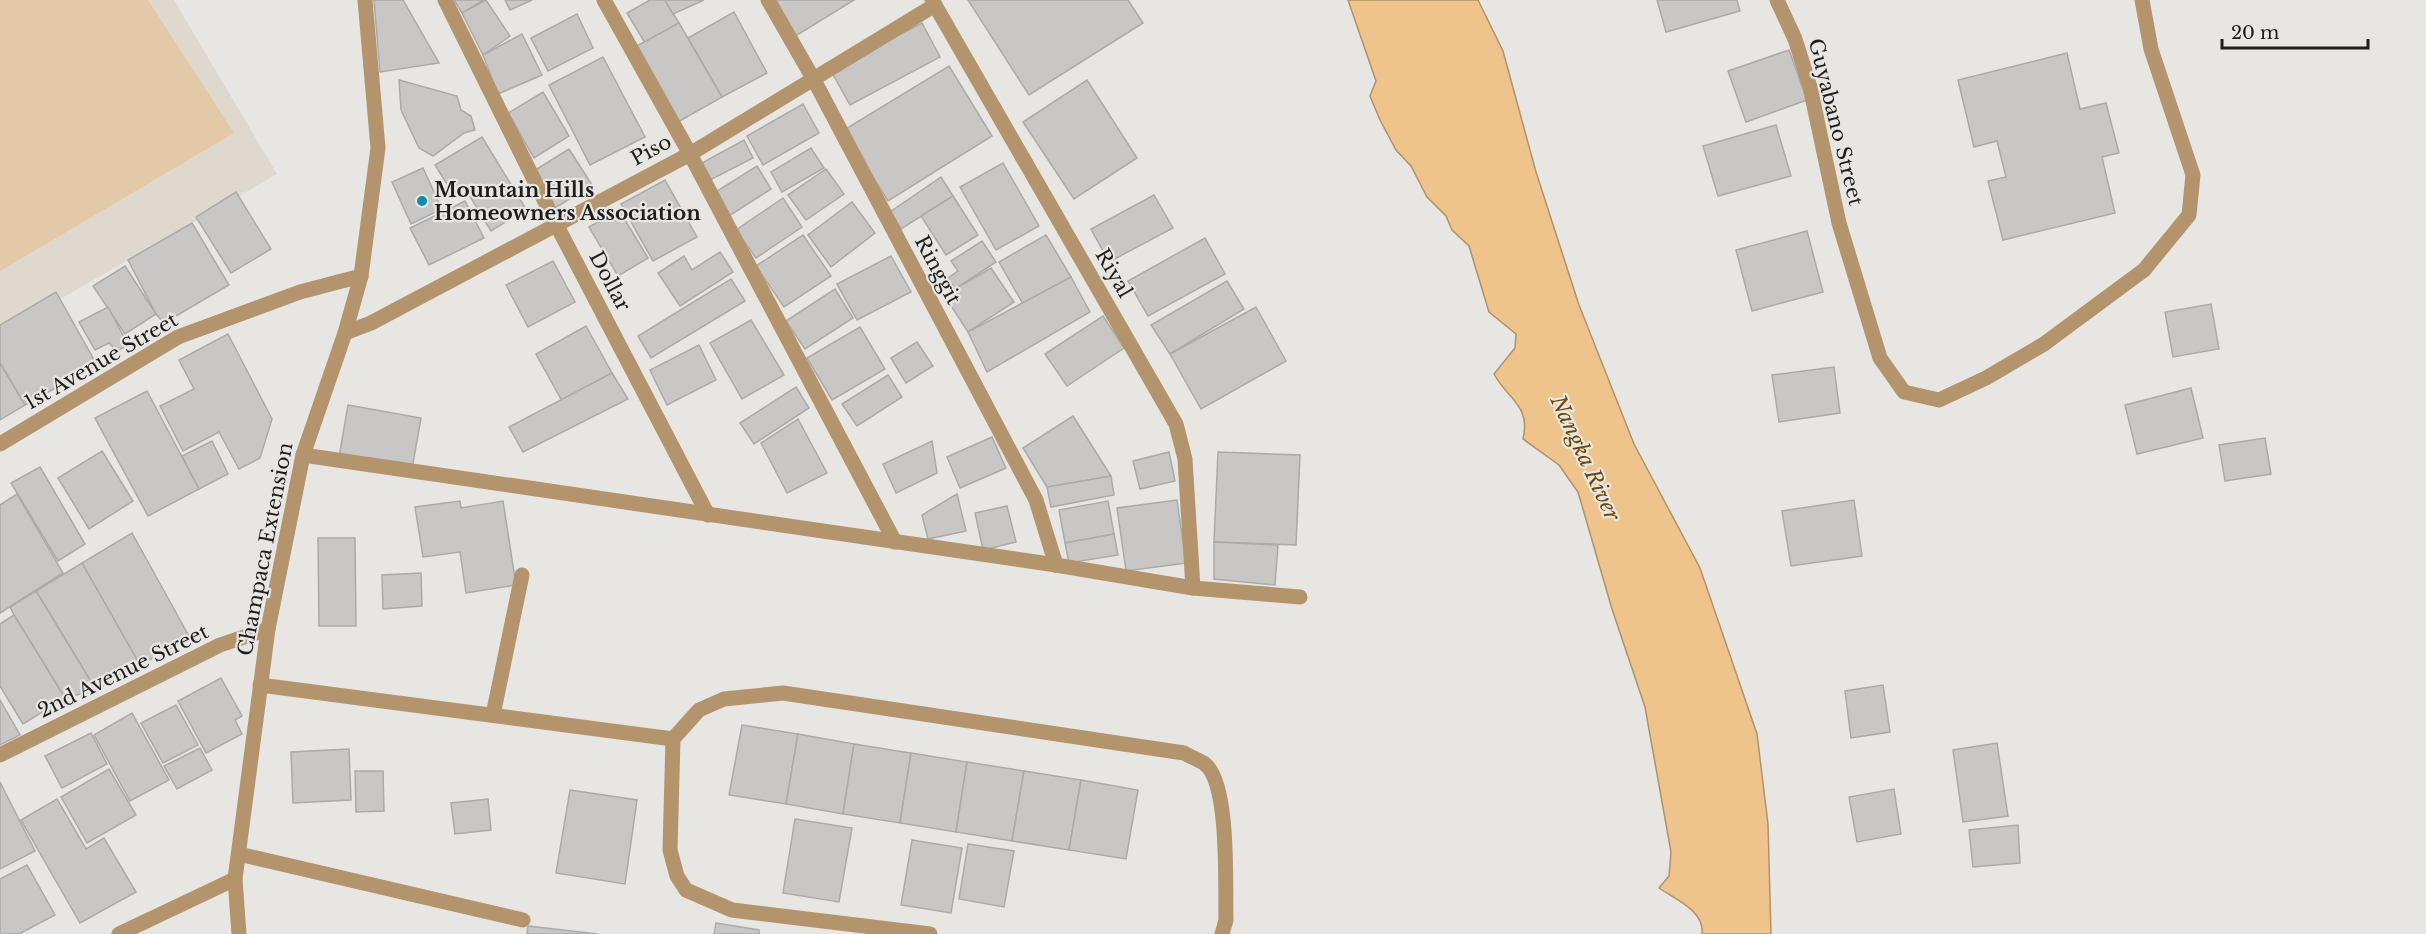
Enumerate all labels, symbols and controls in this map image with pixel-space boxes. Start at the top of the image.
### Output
scale bar [2222,12,2368,50]
text: 20 m [2231,22,2279,44]
street label: Guyabano Street [1804,36,1868,208]
street label: Piso [627,129,675,171]
place label: Mountain Hills Homeowners Association [434,178,701,225]
marker: Mountain Hills Homeowners Association [415,194,429,208]
street label: Ringgit [910,231,966,309]
street label: Riyal [1090,244,1138,302]
street label: Dollar [584,247,636,315]
street label: 1st Avenue Street [20,307,182,415]
water label: Nangka River [1544,390,1626,526]
street label: Champaca Extension [233,440,297,658]
street label: 2nd Avenue Street [34,619,213,723]

